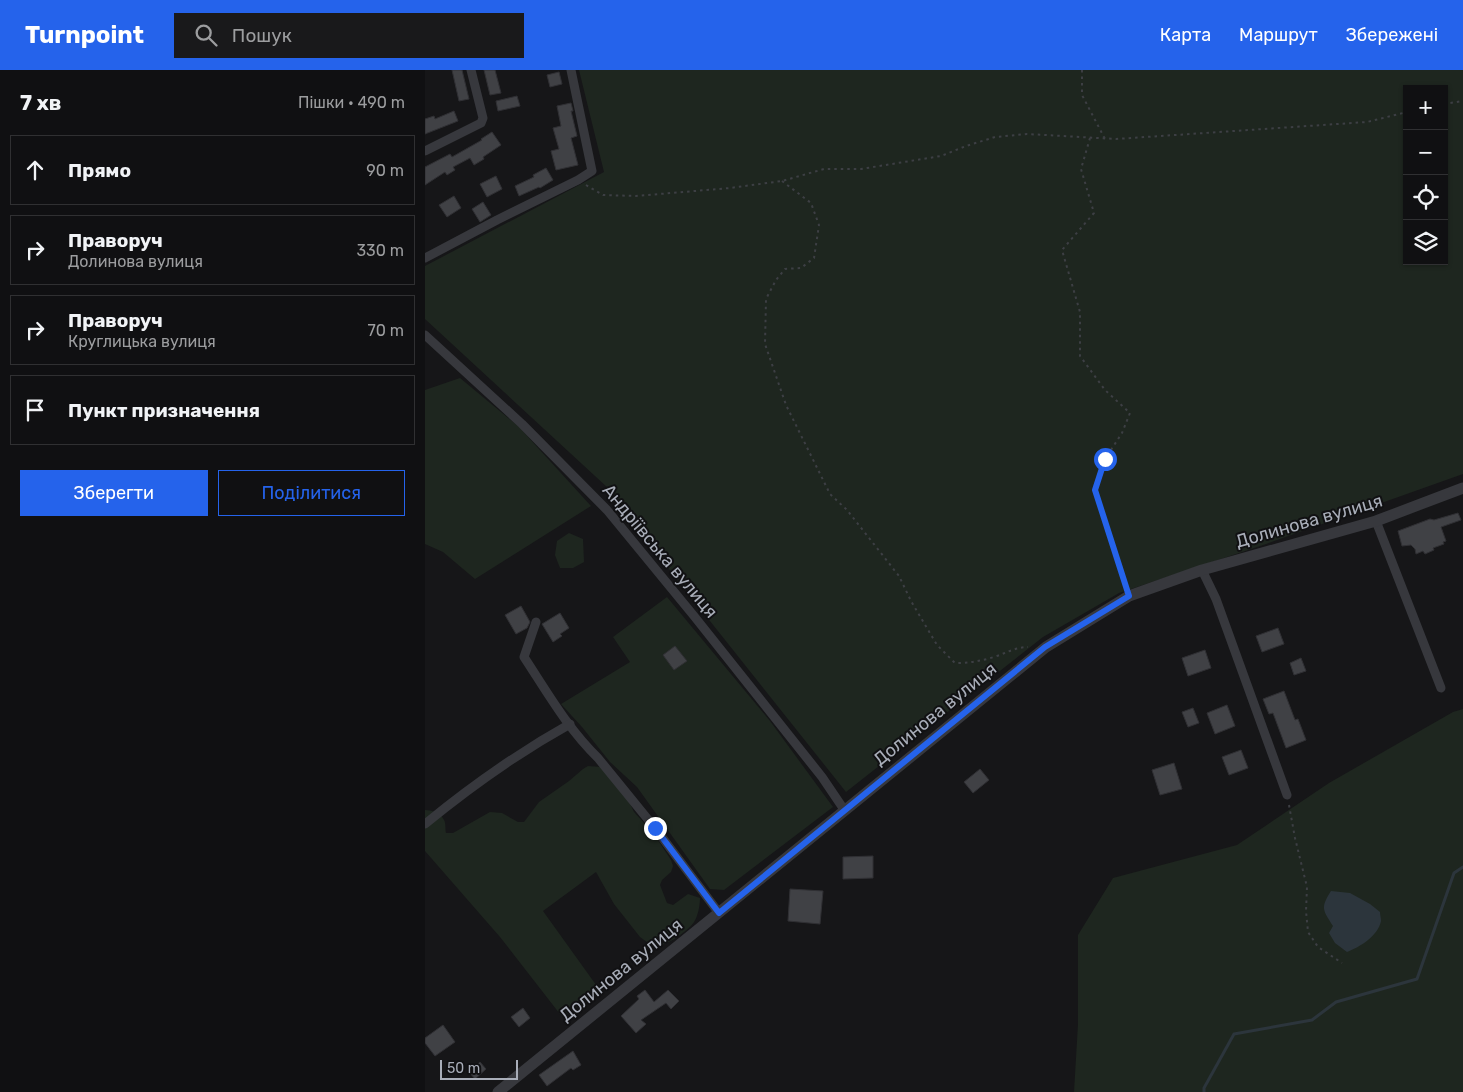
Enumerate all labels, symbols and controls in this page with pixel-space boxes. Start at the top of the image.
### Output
search box [174,13,524,58]
text: Turnpoint [25,21,144,49]
icon: search [192,21,220,49]
text: Пошук [232,24,292,47]
text: Карта [1160,24,1211,46]
text: Маршрут [1239,24,1318,46]
text: Збережені [1346,24,1438,46]
map controls [1403,85,1448,265]
button: + [1403,85,1448,130]
text: 7 хв [20,90,62,115]
text: Пішки · 490 m [298,93,405,112]
button: − [1403,130,1448,175]
icon: ahead [21,156,49,184]
text: Прямо [68,159,131,182]
text: 90 m [366,161,404,180]
button: locate [1403,175,1448,220]
button: layers [1403,220,1448,265]
text: Праворуч [68,229,163,252]
icon: right [21,236,49,264]
text: 330 m [356,241,404,260]
text: Долинова вулиця [68,252,203,271]
text: Праворуч [68,309,163,332]
icon: right [21,316,49,344]
text: 70 m [367,321,404,340]
text: Круглицька вулиця [68,332,216,351]
icon: arrive [21,396,49,424]
text: Пункт призначення [68,399,260,422]
route start [1094,448,1117,471]
button: Зберегти [20,470,208,516]
button: Поділитися [218,470,405,516]
street label: Андріївська вулиця [598,480,722,622]
street label: Долинова вулиця [1233,490,1385,552]
street label: Долинова вулиця [869,658,1001,770]
route end [644,817,667,840]
street label: Долинова вулиця [555,914,687,1026]
scale bar [440,1057,517,1080]
text: 50 m [447,1060,480,1077]

